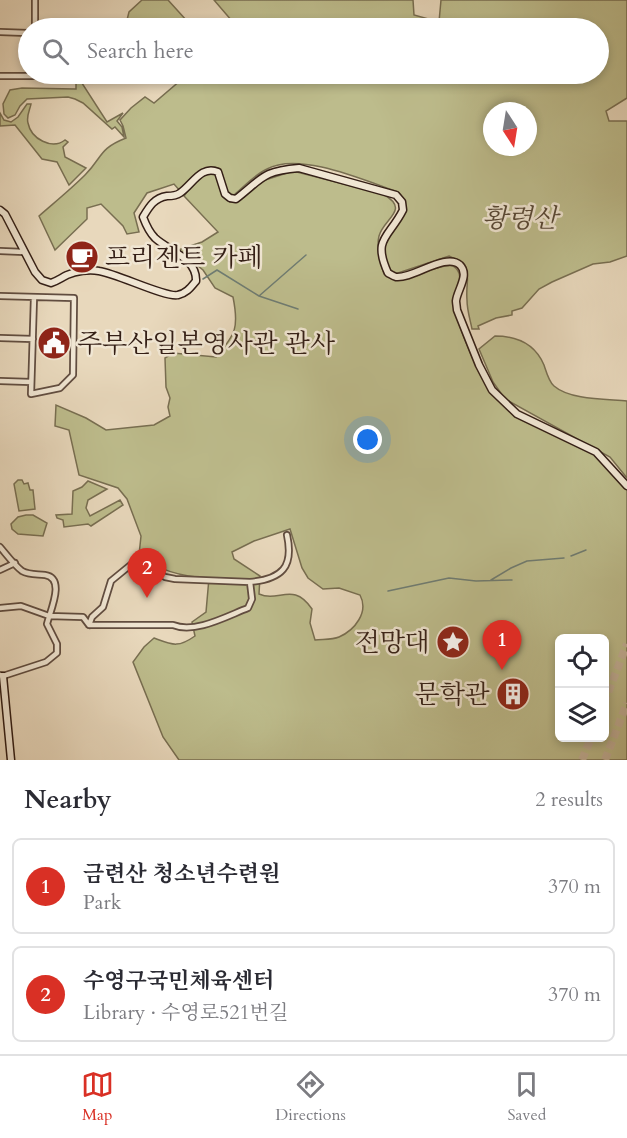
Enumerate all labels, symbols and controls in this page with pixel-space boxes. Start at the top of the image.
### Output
search box [18,18,609,84]
icon: search [39,35,72,68]
text: Search here [87,36,194,66]
north arrow [483,102,537,156]
park label: 황령산 [482,201,562,236]
cafe icon: 프리젠트 카페 [64,239,100,275]
place label: 프리젠트 카페 [105,240,263,275]
public building icon: 주부산일본영사관 관사 [36,325,72,361]
place label: 주부산일본영사관 관사 [77,326,335,361]
your location [353,425,382,454]
pin: 2 [128,548,166,598]
pin: 1 [482,620,522,670]
place icon: 전망대 [435,624,471,660]
place label: 전망대 [355,625,430,660]
map controls [555,634,609,742]
button: locate [555,634,609,688]
building icon: 문학관 [495,676,531,712]
place label: 문학관 [415,677,490,712]
button: layers [555,688,609,742]
text: Nearby [24,782,112,817]
text: 2 results [535,786,603,813]
text: 금련산 청소년수련원 [83,859,280,889]
text: 1 [40,873,51,900]
text: 370 m [548,873,601,900]
text: Park [83,889,121,916]
text: 수영구국민체육센터 [83,966,274,996]
text: 2 [40,981,51,1008]
text: 370 m [548,981,601,1008]
text: Library · 수영로521번길 [83,999,288,1026]
tab: Map [81,1068,114,1126]
tab: Directions [275,1068,346,1126]
tab: Saved [507,1068,546,1126]

